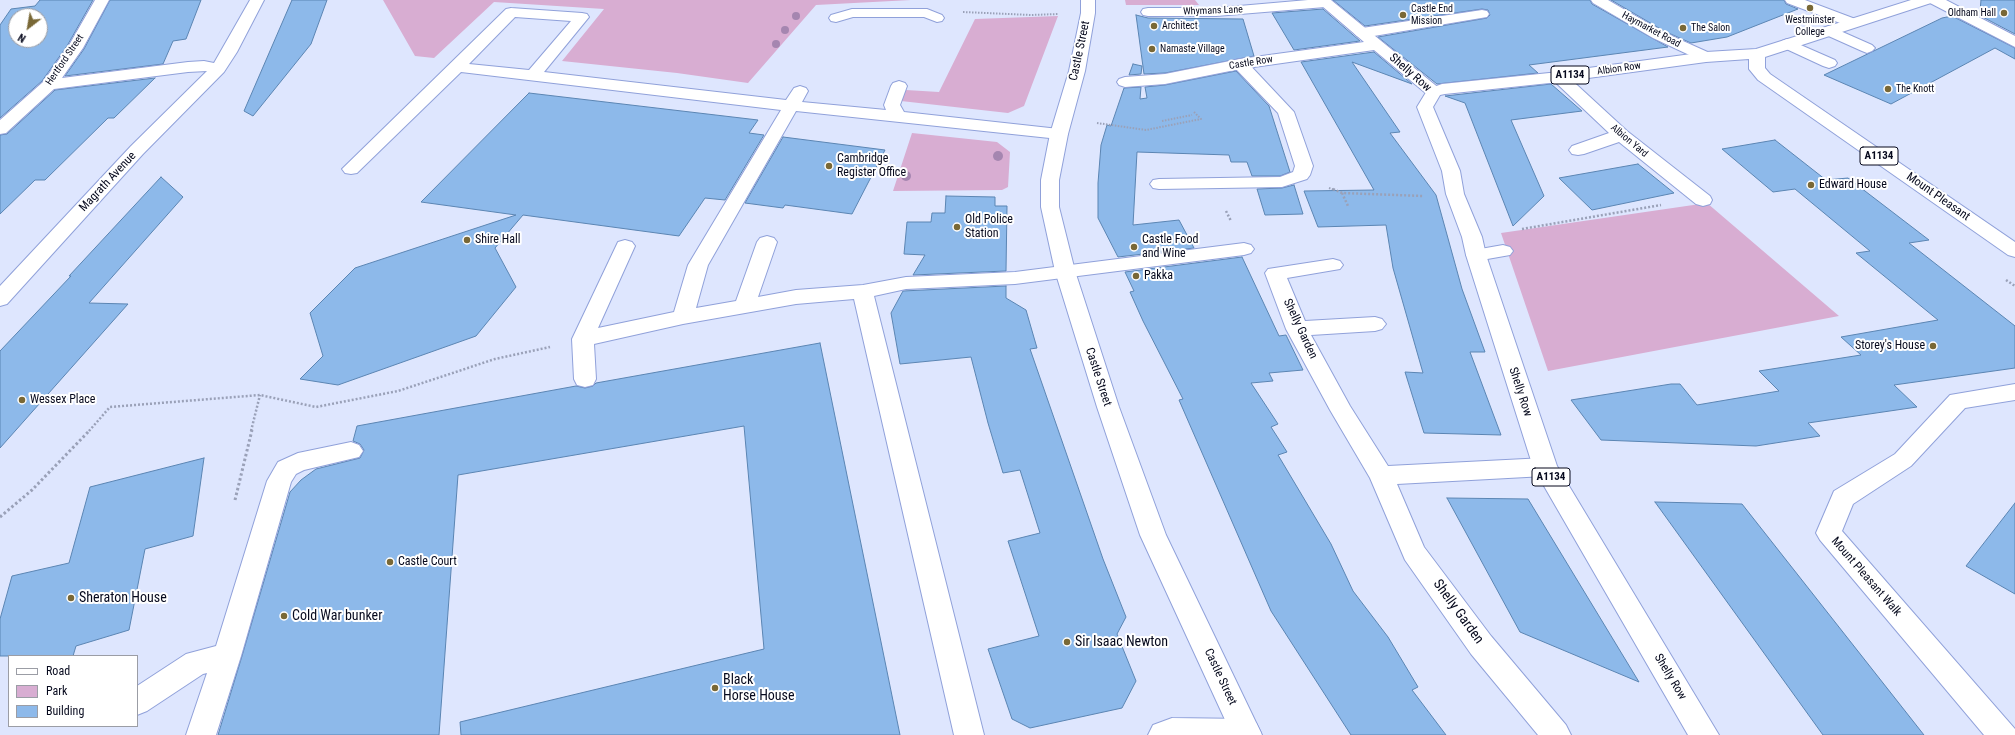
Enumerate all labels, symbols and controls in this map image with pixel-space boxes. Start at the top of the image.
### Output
place label: Castle End Mission [1411,3,1453,26]
marker: Westminster College [1805,3,1815,13]
street label: Whymans Lane [1183,4,1243,18]
place label: Oldham Hall [1948,7,1996,19]
north arrow [8,8,48,48]
marker: Oldham Hall [1999,8,2009,18]
street label: Haymarket Road [1620,9,1682,51]
marker: Castle End Mission [1398,10,1408,20]
place label: Westminster College [1785,14,1835,38]
street label: Castle Street [1067,20,1093,82]
place label: Architect [1162,20,1198,32]
marker: Architect [1149,21,1159,31]
place label: The Salon [1691,22,1730,34]
marker: The Salon [1678,23,1688,33]
text: N [16,31,28,45]
street label: Hertford Street [44,32,86,88]
place label: Namaste Village [1160,43,1225,55]
marker: Namaste Village [1147,44,1157,54]
street label: Shelly Row [1386,51,1434,95]
street label: Castle Row [1228,54,1274,72]
street label: Albion Row [1596,60,1642,78]
road number: A1134 [1551,66,1589,84]
place label: The Knott [1896,83,1934,95]
marker: The Knott [1883,84,1893,94]
street label: Albion Yard [1608,122,1650,160]
road number: A1134 [1860,147,1898,165]
street label: Magrath Avenue [77,149,139,215]
place label: Cambridge Register Office [837,152,906,180]
marker: Cambridge Register Office [824,161,834,171]
street label: Mount Pleasant [1903,170,1973,224]
place label: Edward House [1819,178,1887,192]
marker: Edward House [1806,180,1816,190]
place label: Old Police Station [965,213,1013,241]
marker: Old Police Station [952,222,962,232]
place label: Shire Hall [475,233,520,247]
place label: Castle Food and Wine [1142,233,1198,261]
marker: Shire Hall [462,235,472,245]
marker: Castle Food and Wine [1129,242,1139,252]
place label: Pakka [1144,269,1173,283]
marker: Pakka [1131,271,1141,281]
street label: Shelly Garden [1280,297,1320,361]
place label: Storey's House [1855,339,1925,353]
marker: Storey's House [1928,341,1938,351]
street label: Castle Street [1082,346,1114,408]
street label: Shelly Row [1505,365,1535,419]
place label: Wessex Place [30,393,95,407]
marker: Wessex Place [17,395,27,405]
road number: A1134 [1532,468,1570,486]
street label: Mount Pleasant Walk [1828,535,1904,619]
place label: Castle Court [398,555,457,569]
marker: Castle Court [385,557,395,567]
street label: Shelly Garden [1429,577,1487,647]
place label: Sheraton House [79,590,167,606]
marker: Sheraton House [66,593,76,603]
place label: Cold War bunker [292,608,382,624]
marker: Cold War bunker [279,611,289,621]
place label: Sir Isaac Newton [1075,634,1168,650]
marker: Sir Isaac Newton [1062,637,1072,647]
street label: Castle Street [1201,646,1239,708]
street label: Shelly Row [1651,651,1689,703]
legend [8,655,138,727]
text: Road [46,664,70,678]
place label: Black Horse House [723,672,795,704]
marker: Black Horse House [710,683,720,693]
text: Park [46,684,67,698]
text: Building [46,704,84,718]

